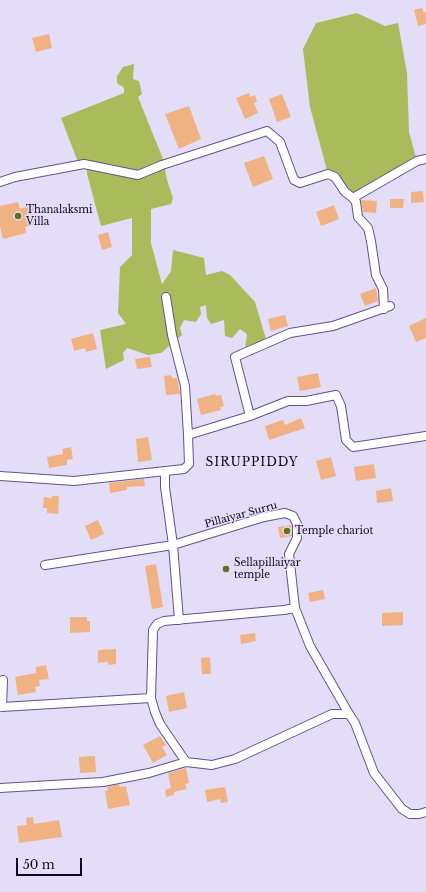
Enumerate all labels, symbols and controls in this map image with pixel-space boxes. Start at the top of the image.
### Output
place label: Thanalaksmi Villa [26,204,93,228]
marker: Thanalaksmi Villa [13,211,23,221]
district label: SIRUPPIDDY [205,456,299,470]
street label: Pillaiyar Surru [203,500,279,530]
place label: Temple chariot [295,525,373,537]
marker: Temple chariot [282,526,292,536]
place label: Sellapillaiyar temple [234,557,300,580]
marker: Sellapillaiyar temple [221,564,231,574]
scale bar [18,850,84,876]
text: 50 m [23,857,55,872]

